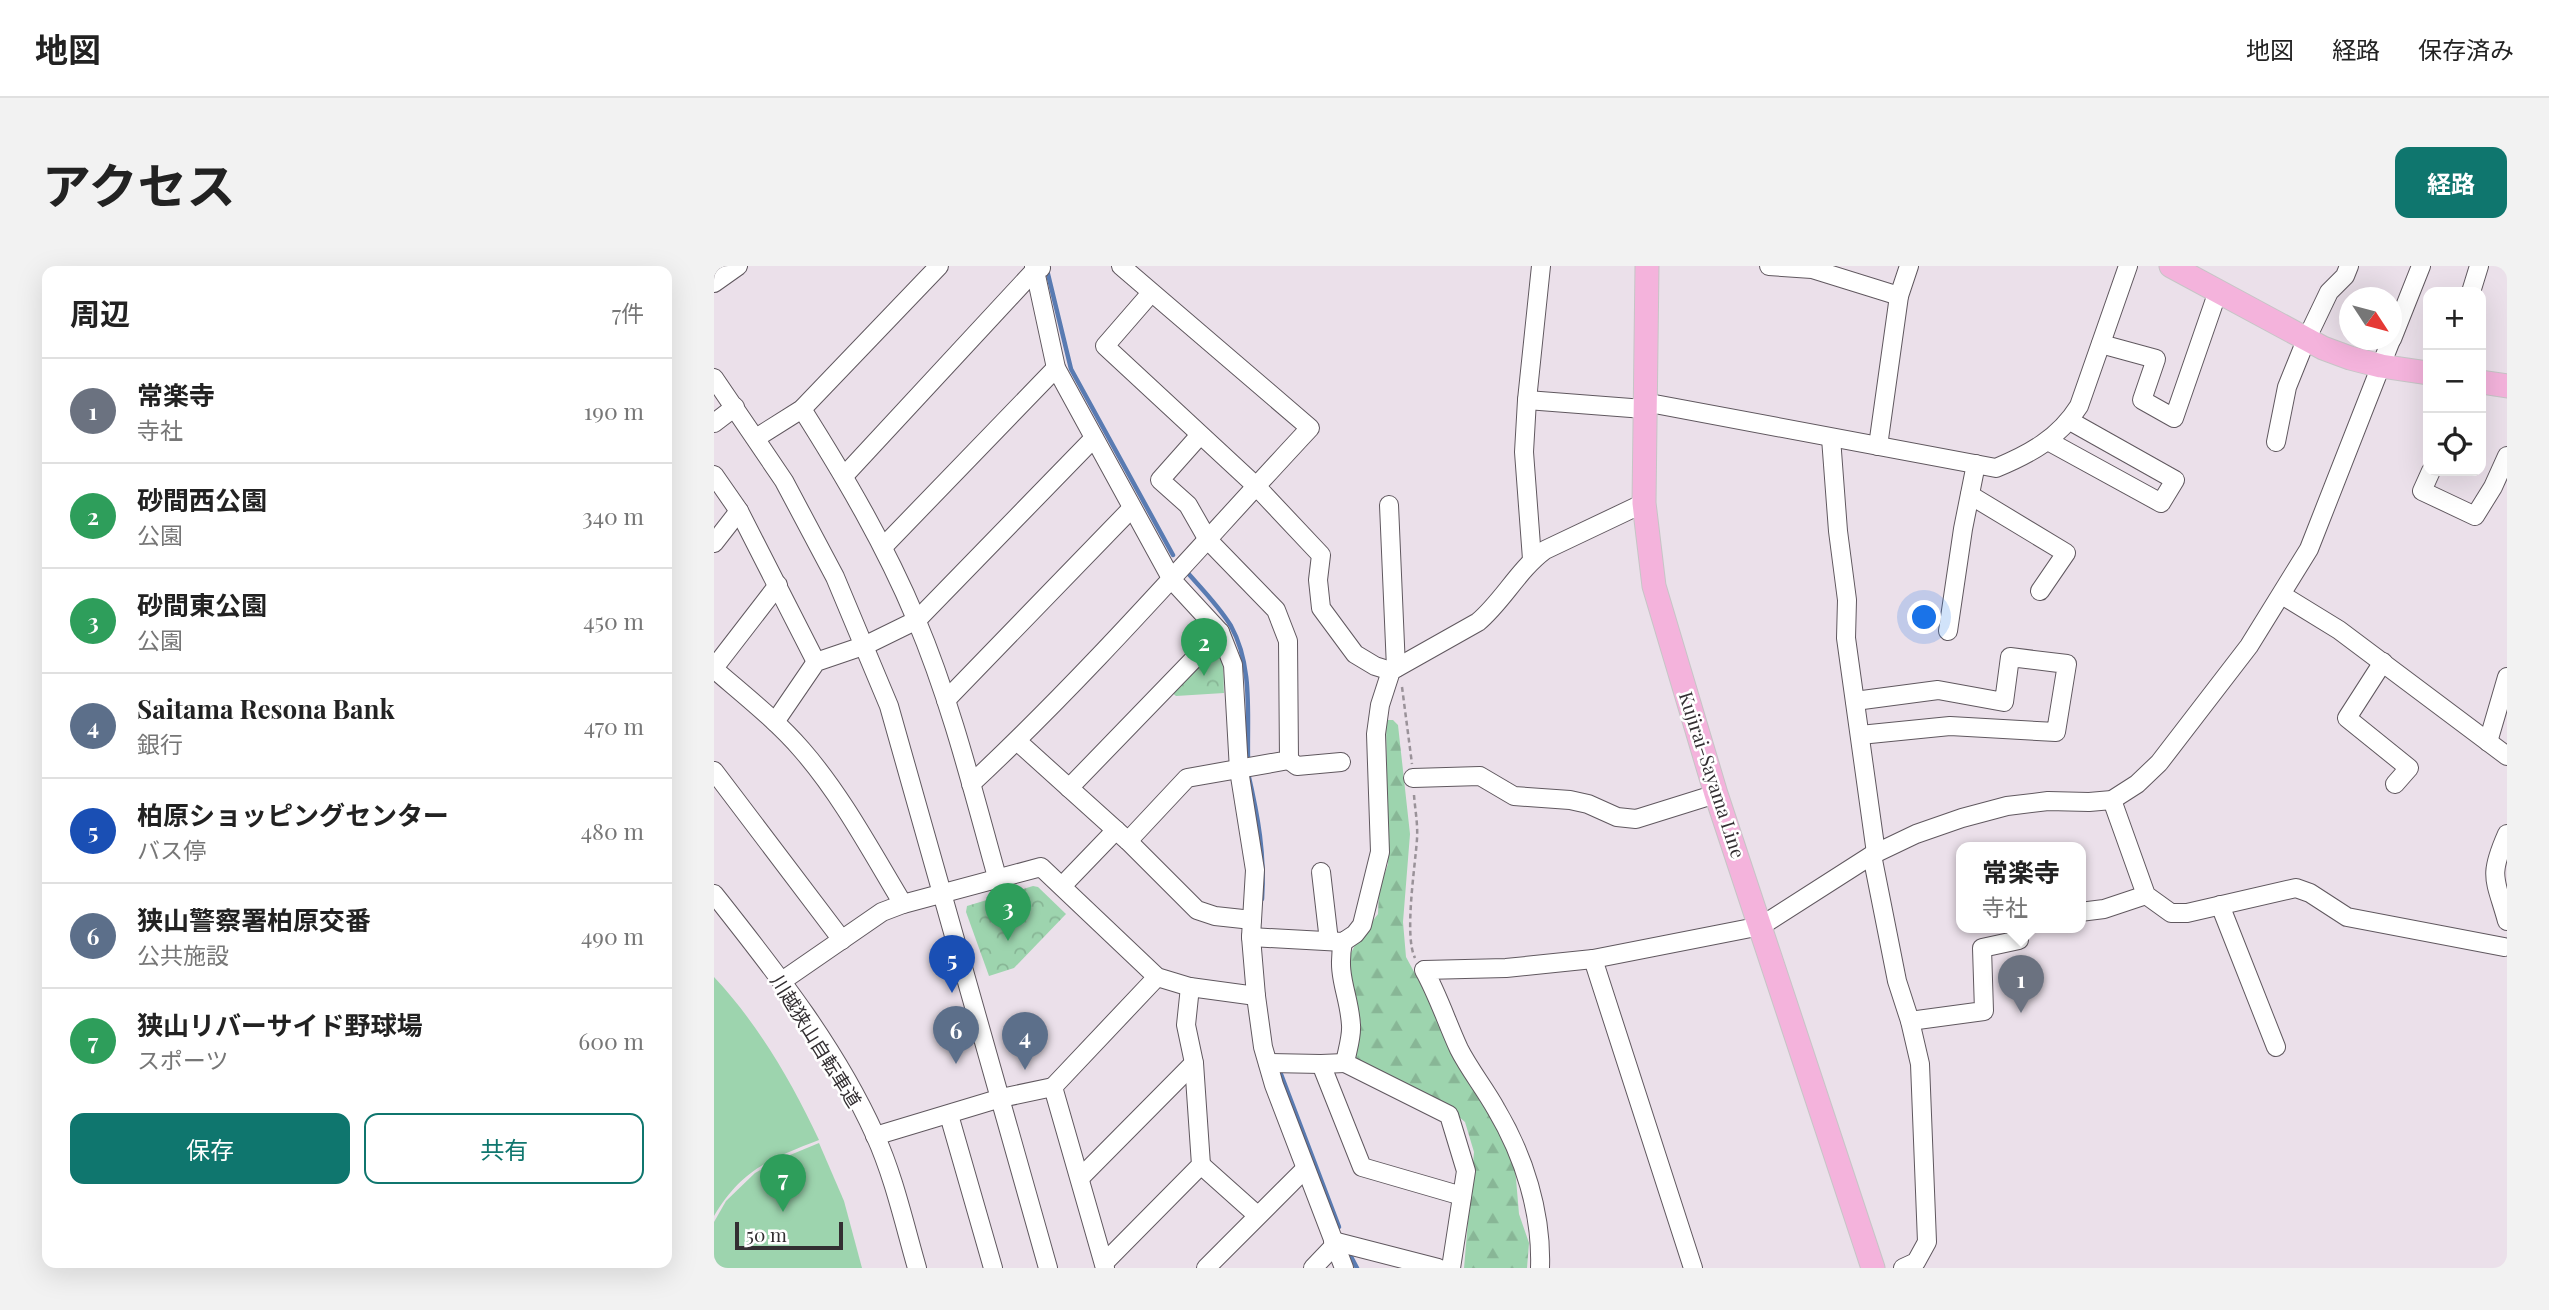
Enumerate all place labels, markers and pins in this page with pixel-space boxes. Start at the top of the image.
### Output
pin: 2 [1181,618,1227,676]
pin: 3 [985,883,1031,941]
pin: 5 [929,935,975,993]
pin: 1 [1998,955,2044,1013]
pin: 6 [933,1006,979,1064]
pin: 4 [1002,1012,1048,1070]
pin: 7 [760,1154,806,1212]

